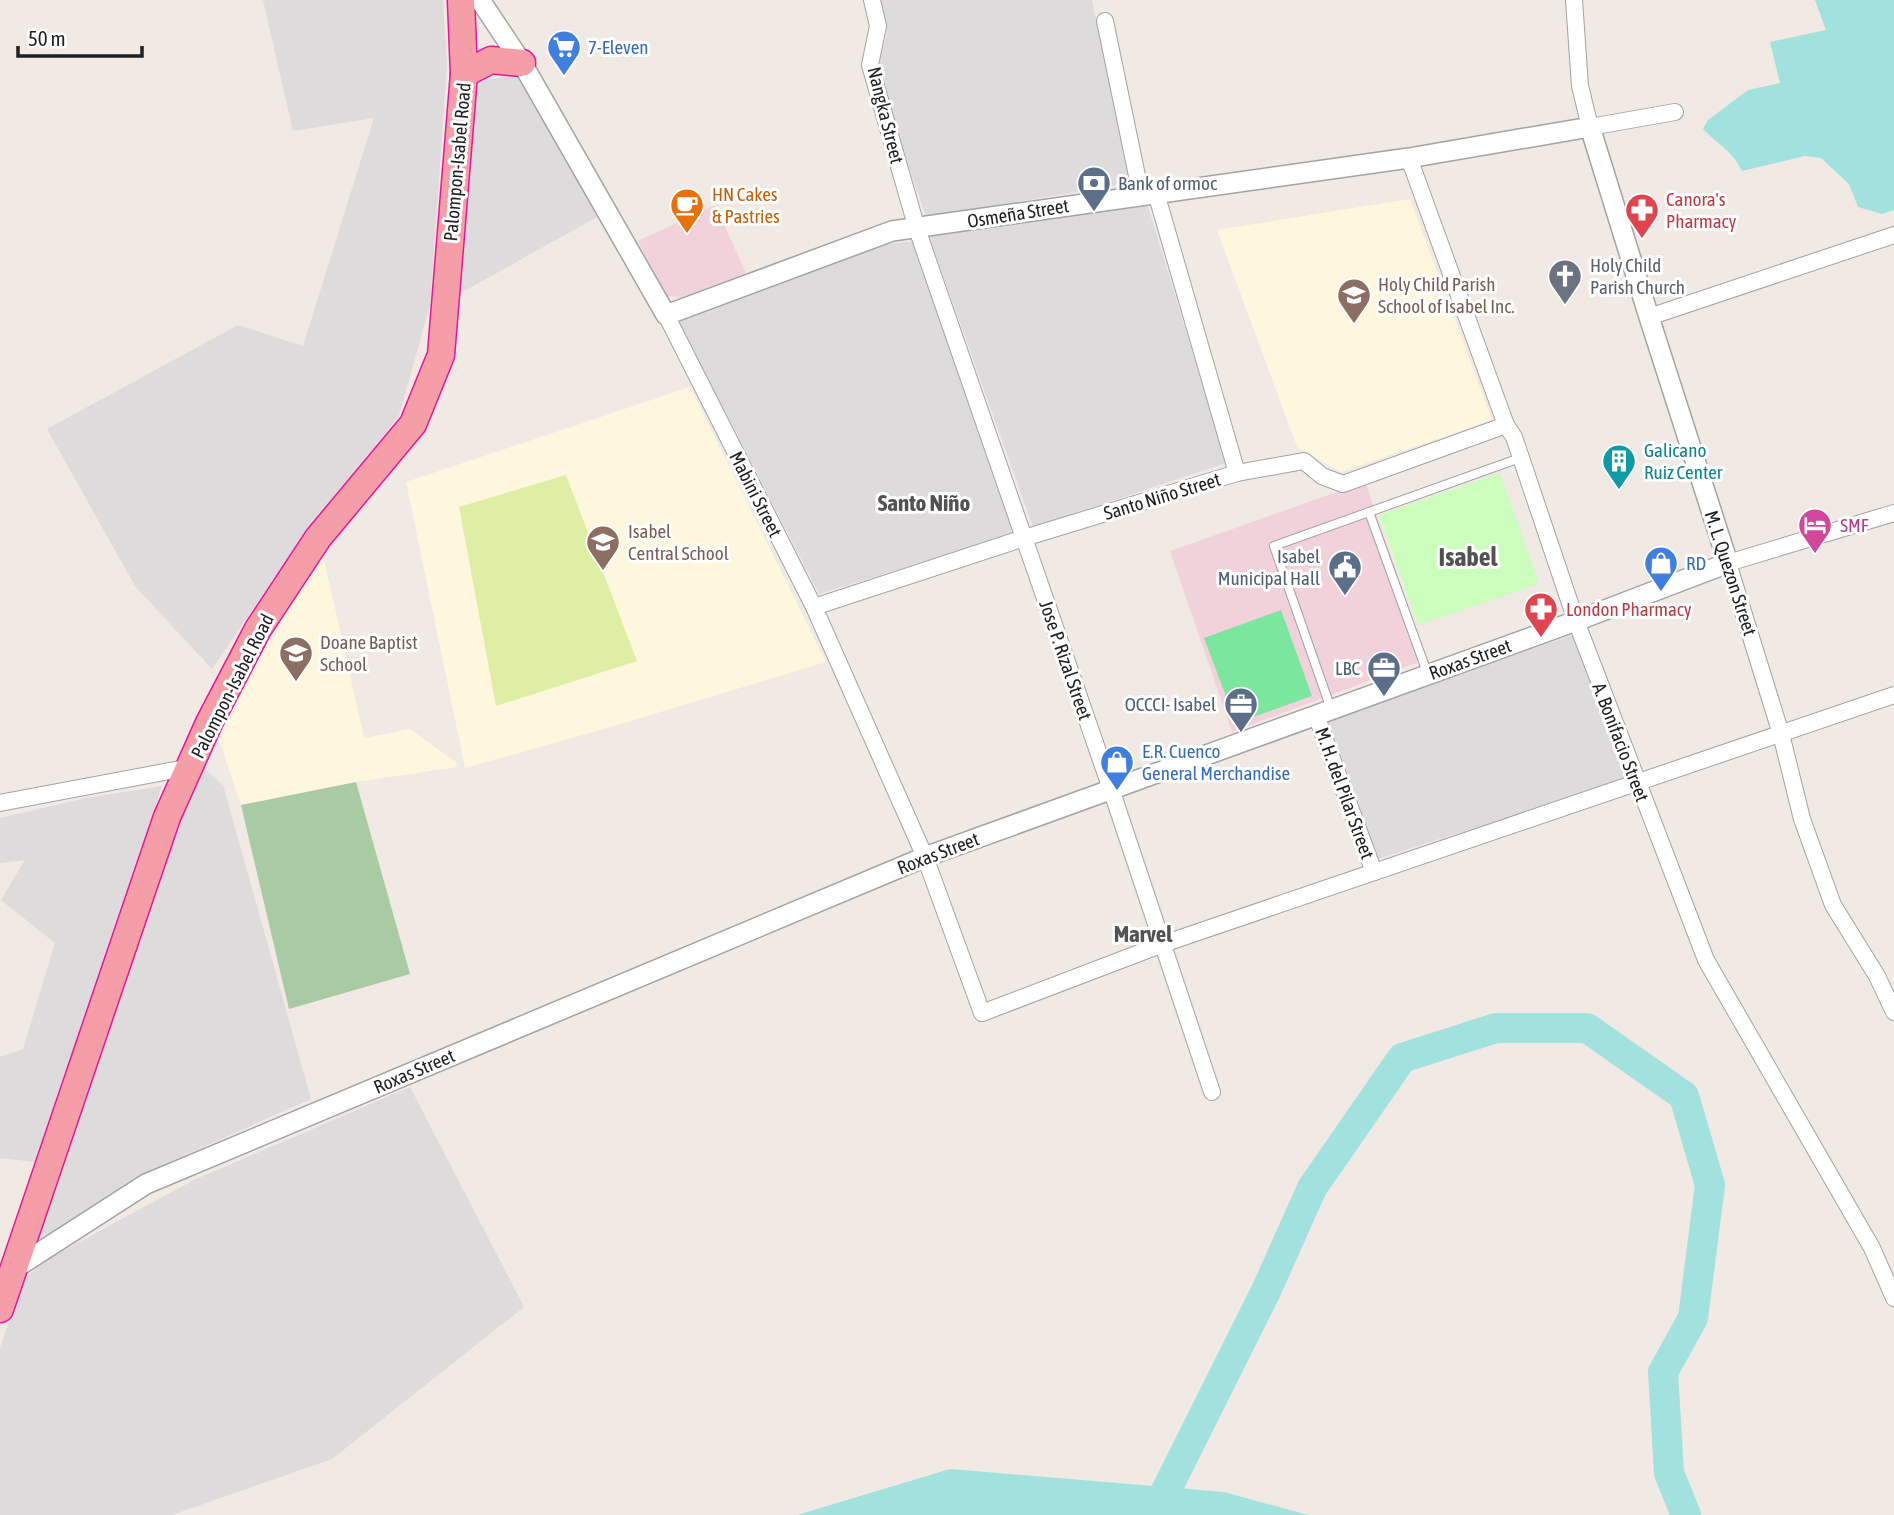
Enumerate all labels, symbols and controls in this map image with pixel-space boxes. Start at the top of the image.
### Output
scale bar [18,14,142,58]
text: 50 m [28,26,66,50]
supermarket icon: 7-Eleven [545,28,583,77]
place label: 7-Eleven [588,36,649,58]
street label: Nangka Street [863,64,909,166]
street label: Palompon-Isabel Road [439,82,475,242]
bank icon: Bank of ormoc [1075,164,1113,213]
place label: Bank of ormoc [1118,172,1218,194]
place label: HN Cakes & Pastries [712,183,780,227]
cafe icon: HN Cakes & Pastries [668,186,706,235]
place label: Canora's Pharmacy [1666,188,1737,232]
pharmacy icon: Canora's Pharmacy [1623,191,1661,240]
street label: Osmeña Street [966,194,1070,232]
place label: Holy Child Parish Church [1590,254,1685,298]
church icon: Holy Child Parish Church [1546,257,1584,306]
place label: Holy Child Parish School of Isabel Inc. [1378,273,1515,317]
school or university icon: Holy Child Parish School of Isabel Inc. [1335,276,1373,325]
place label: Galicano Ruiz Center [1644,439,1723,483]
building icon: Galicano Ruiz Center [1600,442,1638,491]
street label: Mabini Street [725,448,787,540]
street label: Santo Niño Street [1101,468,1223,524]
district label: Santo Niño [878,490,971,516]
hotel icon: SMF [1796,506,1834,555]
street label: M. L. Quezon Street [1700,508,1762,638]
place label: SMF [1840,514,1869,536]
place label: Isabel Central School [628,520,729,564]
school or university icon: Isabel Central School [584,523,622,572]
district label: Isabel [1439,542,1499,572]
shop icon: RD [1642,544,1680,593]
place label: Isabel Municipal Hall [1218,545,1320,589]
public building icon: Isabel Municipal Hall [1326,548,1364,597]
place label: RD [1686,552,1706,574]
pharmacy icon: London Pharmacy [1522,590,1560,639]
street label: Jose P. Rizal Street [1035,597,1097,723]
place label: London Pharmacy [1566,598,1692,620]
street label: Palompon-Isabel Road [186,610,278,762]
place label: Doane Baptist School [320,631,418,675]
school or university icon: Doane Baptist School [277,634,315,683]
street label: Roxas Street [1426,634,1514,684]
office icon: LBC [1365,649,1403,698]
place label: LBC [1335,657,1360,679]
street label: A. Bonifacio Street [1588,679,1654,805]
office icon: OCCCI- Isabel [1222,685,1260,734]
place label: OCCCI- Isabel [1125,693,1216,715]
street label: M. H. del Pilar Street [1311,724,1379,862]
place label: E.R. Cuenco General Merchandise [1142,740,1290,784]
shop icon: E.R. Cuenco General Merchandise [1098,743,1136,792]
street label: Roxas Street [894,827,982,879]
district label: Marvel [1114,921,1173,947]
street label: Roxas Street [370,1044,458,1098]

